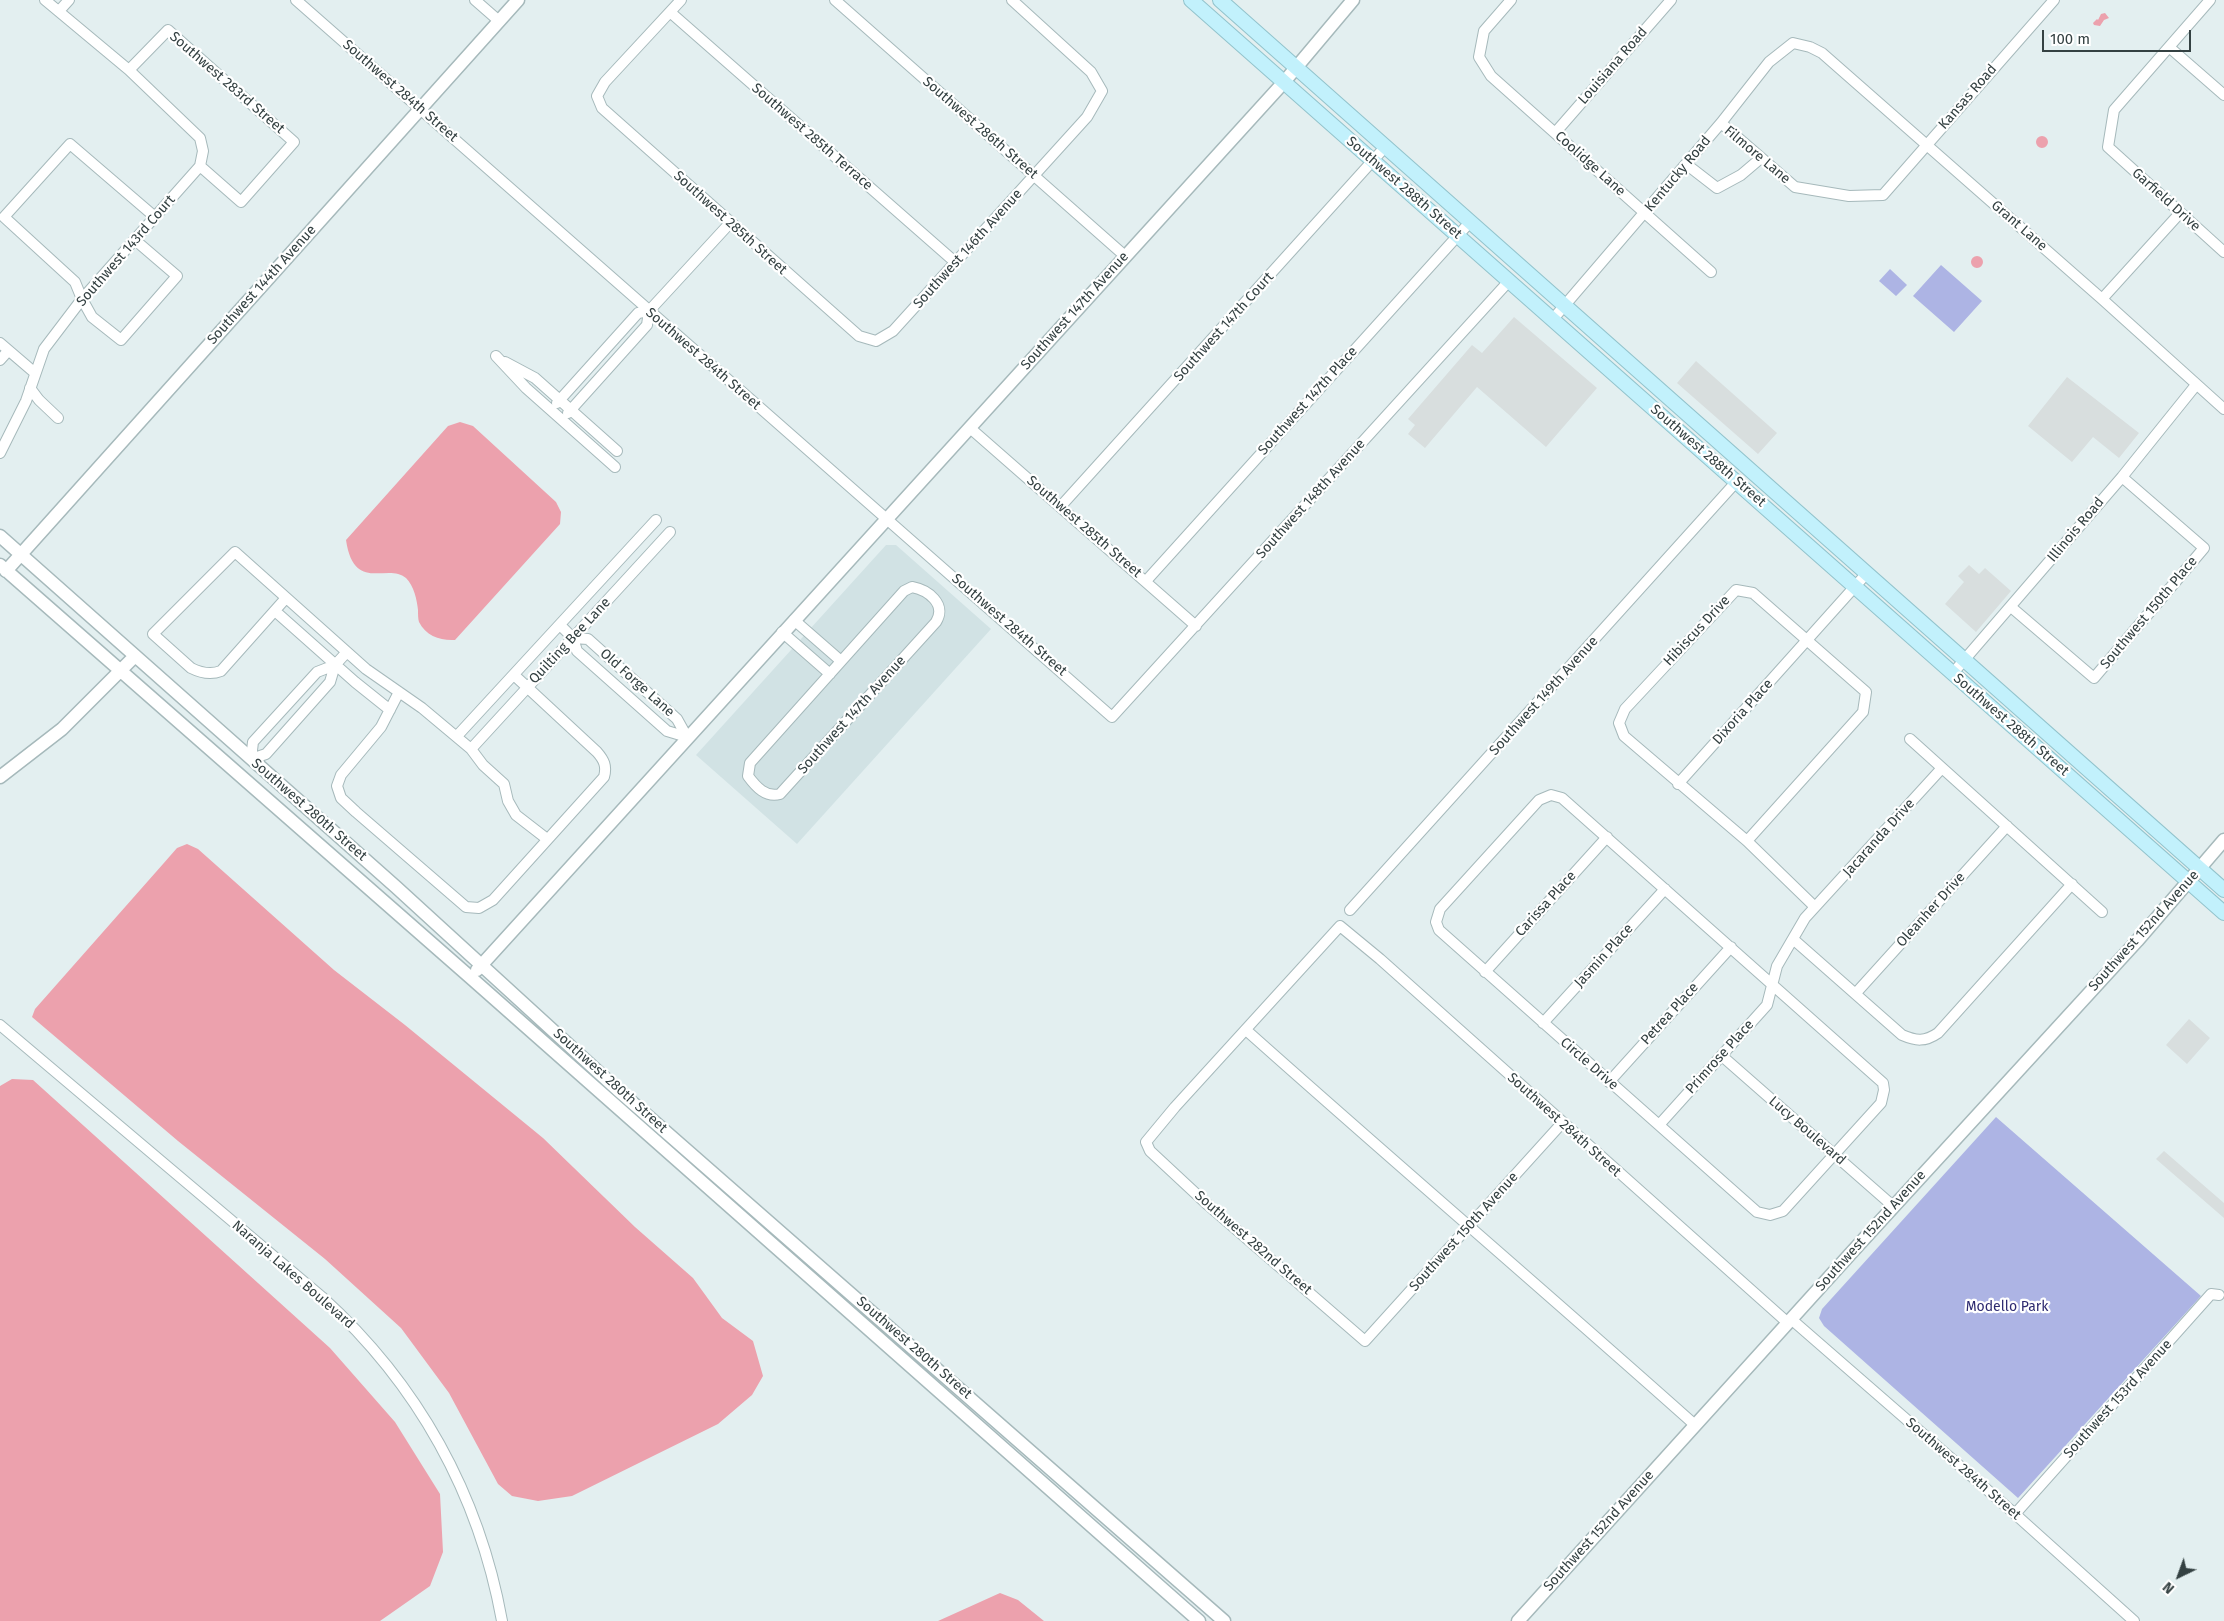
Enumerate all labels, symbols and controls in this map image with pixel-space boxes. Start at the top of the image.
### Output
scale bar [2044,20,2193,52]
street label: Louisiana Road [1575,24,1651,108]
street label: Southwest 283rd Street [166,28,288,138]
text: 100 m [2050,30,2090,48]
street label: Southwest 284th Street [339,36,461,146]
street label: Kansas Road [1935,61,2001,133]
street label: Southwest 286th Street [919,73,1041,183]
street label: Southwest 285th Terrace [748,80,876,194]
street label: Filmore Lane [1720,122,1794,188]
street label: Coolidge Lane [1551,128,1629,200]
street label: Southwest 288th Street [1343,133,1465,243]
street label: Kentucky Road [1641,133,1715,215]
street label: Garfield Drive [2128,165,2204,235]
street label: Southwest 285th Street [670,168,790,278]
street label: Southwest 146th Avenue [910,186,1026,312]
street label: Southwest 143rd Court [73,192,179,310]
street label: Grant Lane [1988,197,2050,255]
street label: Southwest 144th Avenue [204,222,320,348]
street label: Southwest 147th Avenue [1018,249,1132,373]
street label: Southwest 147th Court [1171,269,1277,385]
street label: Southwest 284th Street [642,304,764,414]
street label: Southwest 147th Place [1255,343,1361,459]
street label: Southwest 288th Street [1647,401,1769,511]
street label: Southwest 148th Avenue [1253,436,1369,562]
street label: Southwest 285th Street [1023,473,1145,581]
street label: Illinois Road [2044,494,2108,566]
street label: Southwest 150th Place [2097,553,2201,673]
street label: Southwest 284th Street [948,570,1070,680]
street label: Hibiscus Drive [1660,592,1734,670]
street label: Quilting Bee Lane [526,594,614,688]
street label: Southwest 149th Avenue [1486,633,1602,759]
street label: Old Forge Lane [596,645,678,721]
street label: Southwest 147th Avenue [795,653,909,777]
street label: Southwest 288th Street [1950,670,2072,780]
street label: Dixoria Place [1709,676,1777,748]
street label: Southwest 280th Street [248,755,370,865]
street label: Jacaranda Drive [1840,795,1918,881]
street label: Southwest 152nd Avenue [2085,867,2203,995]
street label: Carissa Place [1512,868,1580,940]
street label: Oleanher Drive [1893,869,1969,951]
street label: Jasmin Place [1571,921,1637,991]
street label: Petrea Place [1638,979,1702,1049]
street label: Primrose Place [1682,1016,1758,1098]
street label: Southwest 280th Street [550,1025,670,1137]
street label: Circle Drive [1556,1034,1622,1094]
street label: Southwest 284th Street [1504,1070,1624,1180]
street label: Lucy Boulevard [1765,1093,1849,1169]
street label: Southwest 152nd Avenue [1812,1167,1930,1295]
street label: Southwest 150th Avenue [1406,1169,1522,1295]
street label: Southwest 282nd Street [1191,1187,1315,1299]
street label: Naranja Lakes Boulevard [228,1217,358,1333]
street label: Southwest 280th Street [853,1293,975,1403]
park label: Modello Park [1966,1299,2048,1315]
street label: Southwest 153rd Avenue [2060,1336,2176,1462]
street label: Southwest 284th Street [1902,1414,2024,1524]
street label: Southwest 152nd Avenue [1540,1467,1658,1595]
north arrow [2154,1551,2204,1601]
text: N [2159,1578,2178,1597]

